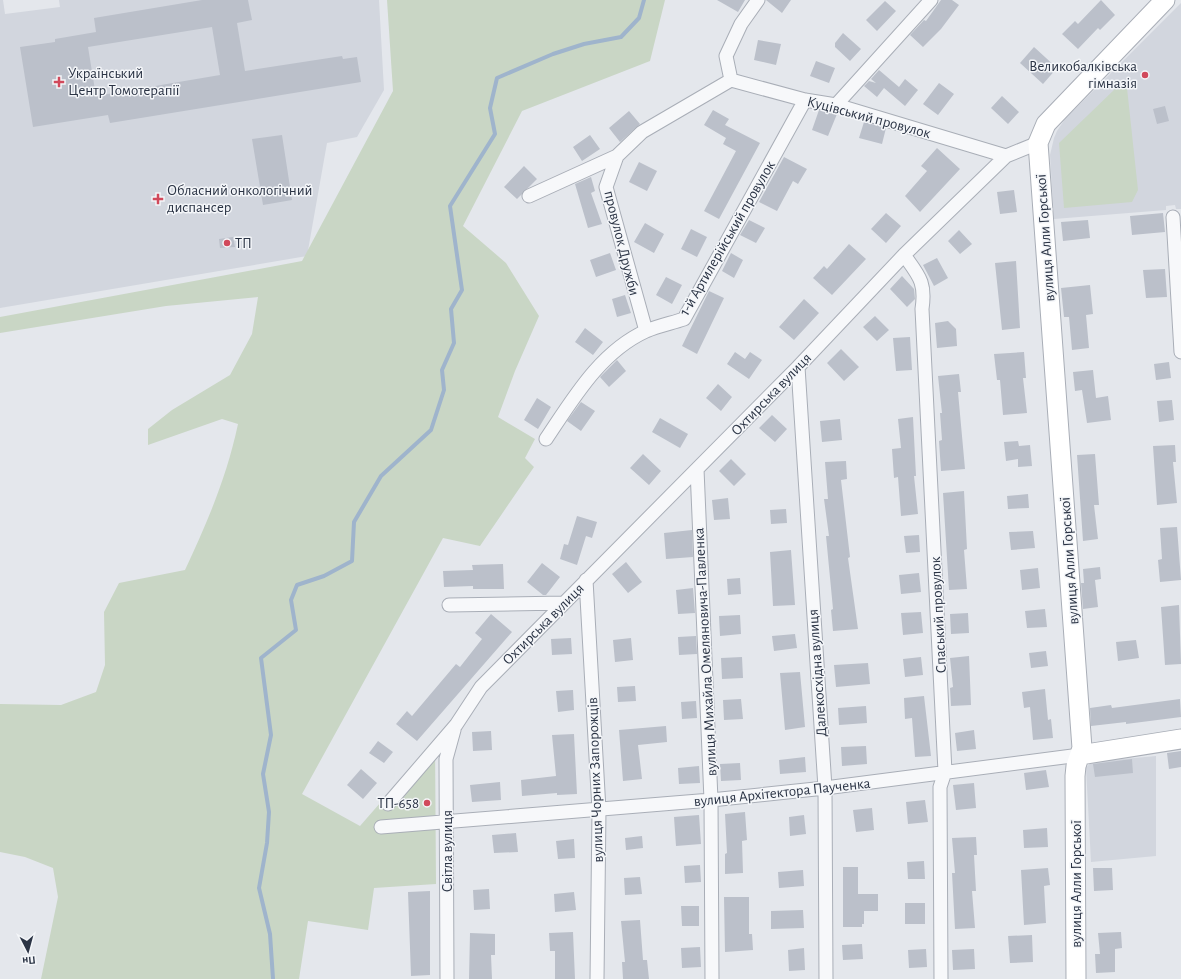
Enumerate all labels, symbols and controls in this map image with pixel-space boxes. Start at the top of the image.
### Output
place label: Великобалківська гімназія [1029,59,1137,91]
place label: Український Центр Томотерапії [68,66,180,98]
marker: Великобалківська гімназія [1140,70,1150,80]
marker: Український Центр Томотерапії [53,76,65,88]
street label: Куцівський провулок [806,94,932,141]
street label: 1-й Артилерійський провулок [677,158,778,318]
street label: вулиця Алли Горської [1034,173,1057,302]
place label: Обласний онкологічний диспансер [167,183,312,215]
street label: провулок Дружби [601,189,642,297]
marker: Обласний онкологічний диспансер [152,193,164,205]
place label: ТП [235,236,252,251]
marker: ТП [222,238,232,248]
street label: Охтирська вулиця [728,350,814,439]
street label: вулиця Алли Горської [1058,496,1081,625]
street label: вулиця Михайла Омеляновича-Павленка [691,527,719,777]
street label: Спаський провулок [928,556,949,674]
street label: Охтирська вулиця [500,581,587,668]
street label: Далекосхідна вулиця [806,609,829,737]
street label: вулиця Чорних Запорожців [585,697,606,863]
street label: вулиця Архітектора Паученка [693,776,871,809]
place label: ТП-658 [377,796,419,811]
marker: ТП-658 [422,798,432,808]
street label: Світла вулиця [440,810,455,892]
street label: вулиця Алли Горської [1069,820,1084,948]
north arrow [8,931,48,971]
text: Пн [22,954,36,967]

